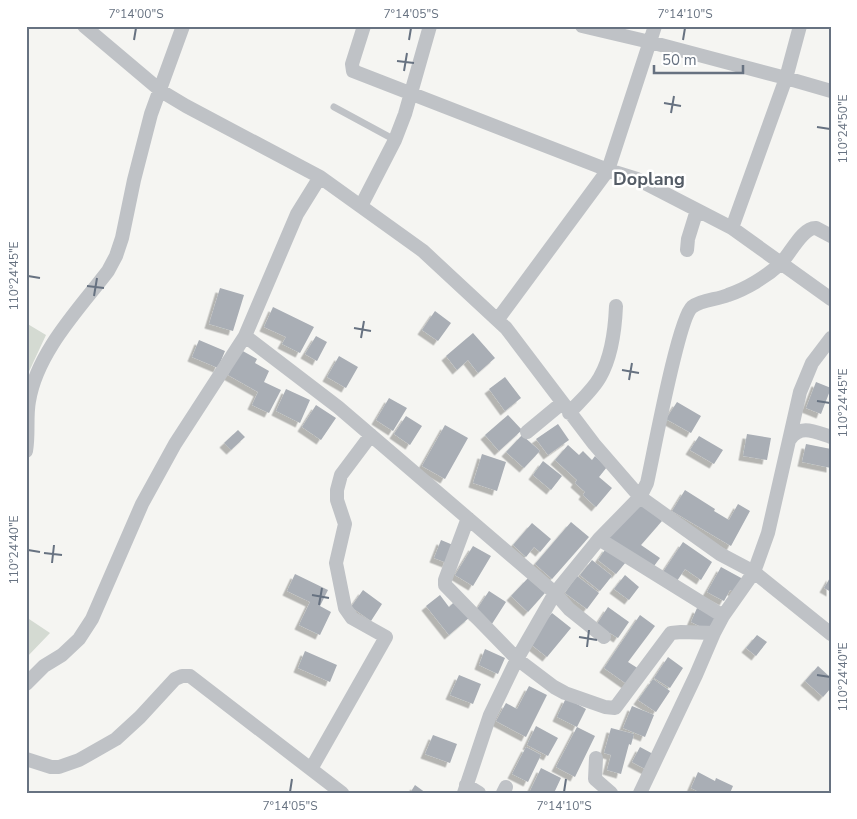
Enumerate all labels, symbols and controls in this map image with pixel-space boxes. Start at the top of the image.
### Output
text: 7°14'00"S [108,6,164,22]
text: 7°14'05"S [383,6,439,22]
text: 7°14'10"S [657,6,713,22]
scale bar [654,42,743,74]
text: 50 m [662,50,697,70]
text: 110°24'50"E [835,94,851,164]
district label: Doplang [613,167,685,191]
text: 110°24'45"E [6,241,22,311]
text: 110°24'45"E [835,368,851,438]
text: 110°24'40"E [6,515,22,585]
text: 110°24'40"E [835,642,851,712]
text: 7°14'05"S [262,798,318,814]
text: 7°14'10"S [536,798,592,814]

